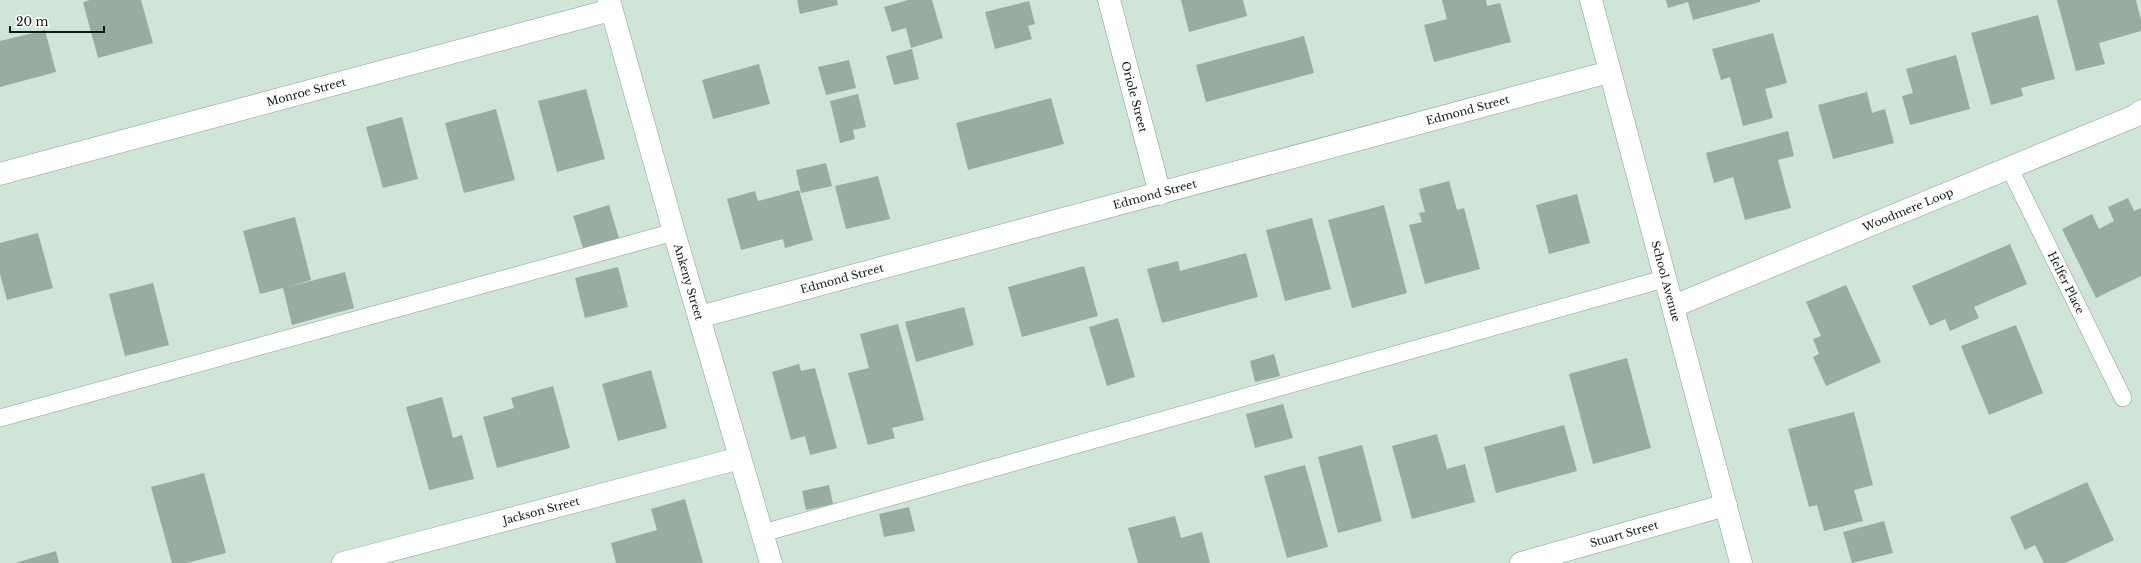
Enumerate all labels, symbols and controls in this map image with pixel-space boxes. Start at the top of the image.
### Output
scale bar [10,8,104,34]
text: 20 m [16,14,48,29]
street label: Oriole Street [1118,60,1151,135]
street label: Monroe Street [265,74,348,109]
street label: Edmond Street [1424,92,1512,128]
street label: Edmond Street [1112,176,1199,212]
street label: Woodmere Loop [1860,185,1955,235]
street label: School Avenue [1648,239,1683,323]
street label: Ankeny Street [671,241,707,323]
street label: Helfer Place [2045,249,2087,316]
street label: Edmond Street [799,260,886,296]
street label: Jackson Street [499,494,582,528]
street label: Stuart Street [1588,517,1661,550]

